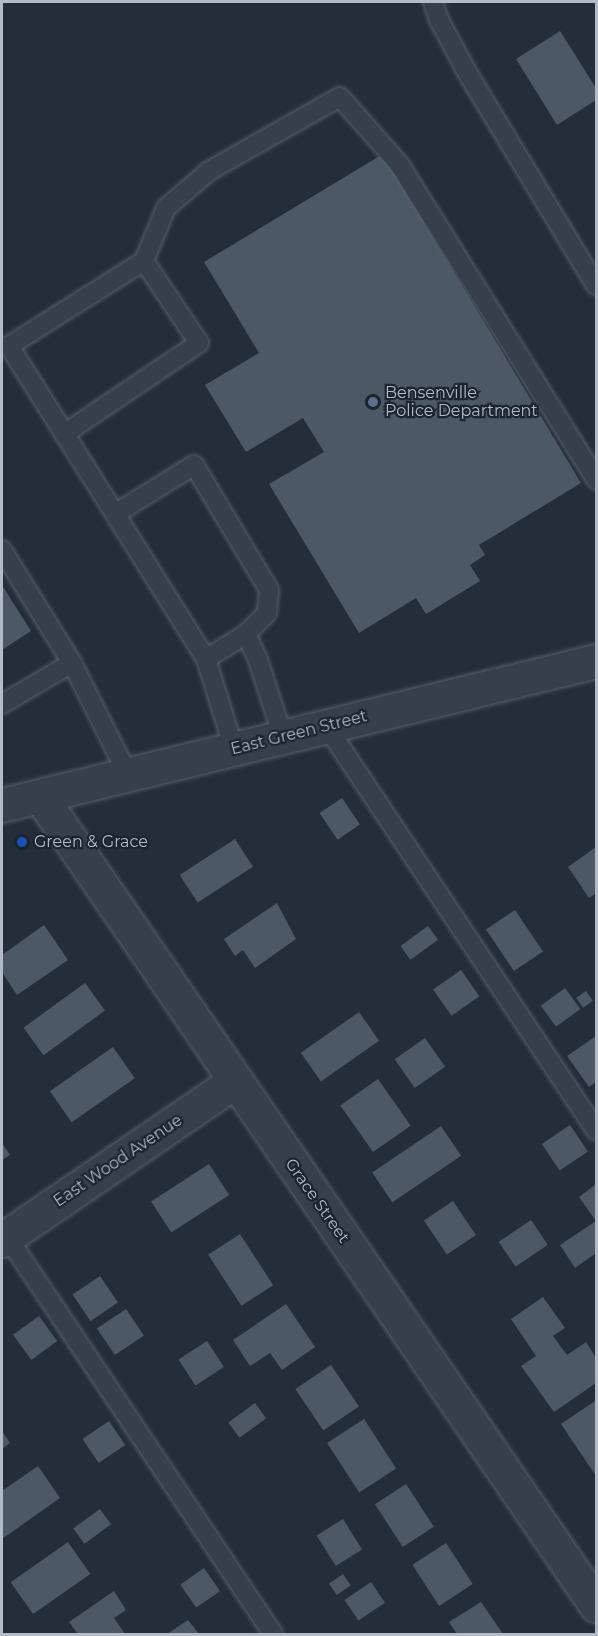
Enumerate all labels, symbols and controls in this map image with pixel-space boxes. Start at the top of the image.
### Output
place label: Bensenville Police Department [385,383,538,421]
marker: Bensenville Police Department [366,395,380,409]
street label: East Green Street [229,707,369,759]
place label: Green & Grace [34,832,148,852]
marker: Green & Grace [15,835,29,849]
street label: East Wood Avenue [50,1111,186,1211]
street label: Grace Street [281,1155,353,1247]

